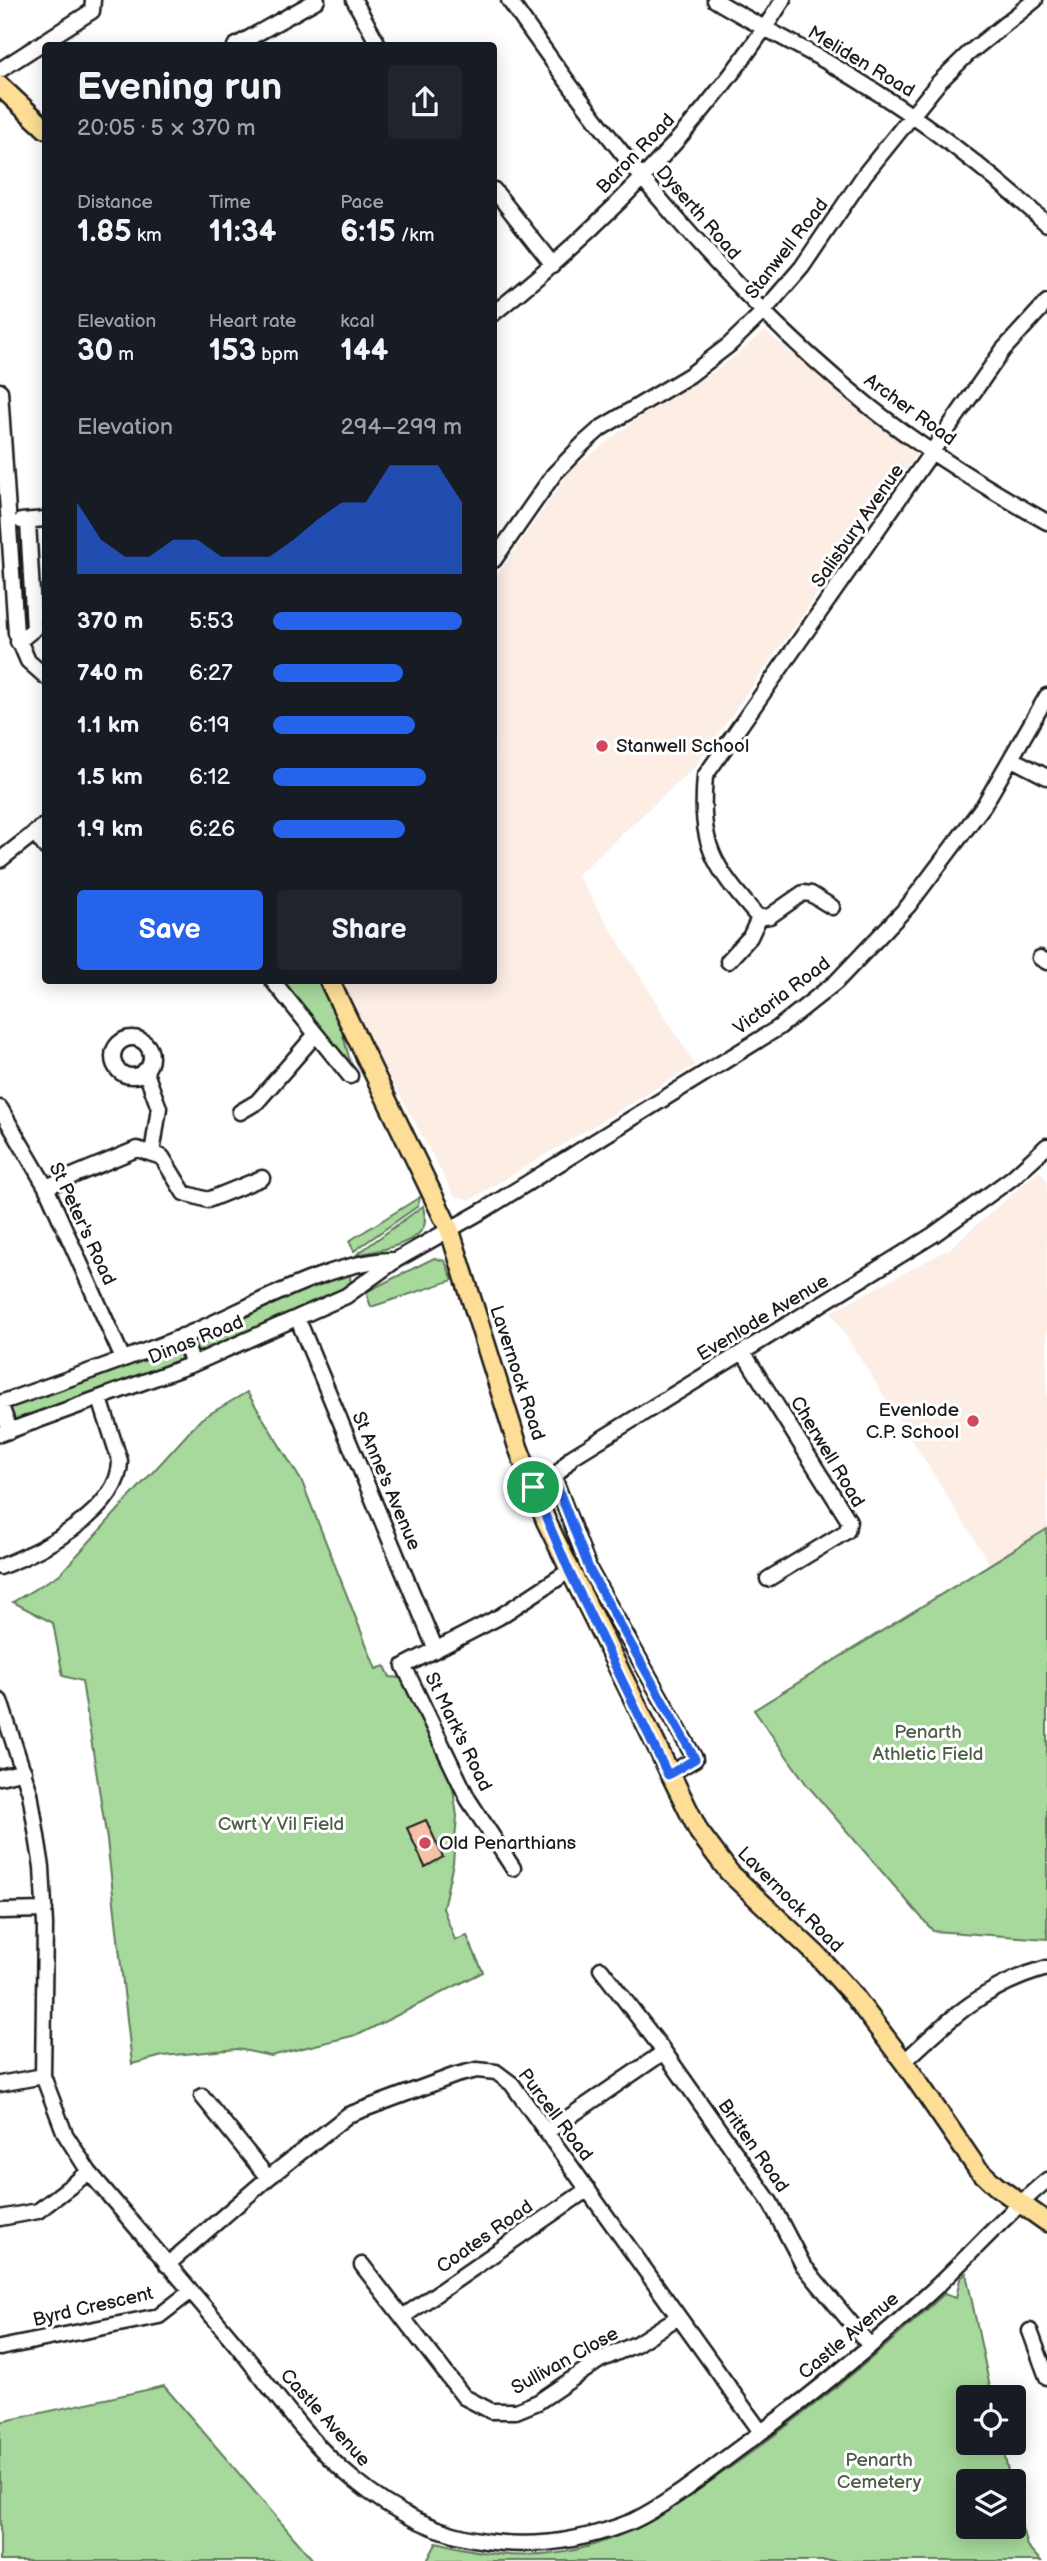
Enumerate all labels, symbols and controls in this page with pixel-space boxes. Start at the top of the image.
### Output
street label: Meliden Road [804,21,918,103]
text: Evening run [77,65,282,110]
button: share [388,65,462,139]
street label: Baron Road [592,109,680,199]
text: 20:05 · 5 × 370 m [77,114,256,142]
street label: Dyserth Road [651,161,745,265]
text: Distance [77,191,153,214]
text: Time [209,191,251,214]
text: Pace [340,191,384,214]
street label: Stanwell Road [741,194,833,304]
text: 1.85 [77,214,132,250]
text: 11:34 [209,214,276,250]
text: 6:15 [340,214,396,250]
text: km [132,224,162,247]
text: /km [396,224,434,247]
text: Elevation [77,310,156,333]
text: Heart rate [209,310,296,333]
text: kcal [340,310,374,333]
text: 30 [77,333,113,369]
text: 153 [209,333,256,369]
text: 144 [340,333,388,369]
text: m [113,343,134,366]
text: bpm [256,343,299,366]
street label: Archer Road [860,369,960,451]
text: Elevation [77,413,173,441]
text: 294–299 m [341,413,462,441]
street label: Salisbury Avenue [807,460,909,592]
text: 370 m [77,607,143,635]
text: 5:53 [189,607,234,635]
text: 740 m [77,659,143,687]
text: 6:27 [189,659,233,687]
text: 1.1 km [77,711,139,739]
text: 6:19 [189,711,230,739]
place label: Stanwell School [616,735,749,758]
marker: Stanwell School [594,738,610,754]
text: 1.5 km [77,763,143,791]
text: 6:12 [189,763,230,791]
text: 1.9 km [77,815,143,843]
text: 6:26 [189,815,235,843]
button: Save [77,890,263,970]
button: Share [277,890,462,970]
street label: Victoria Road [729,952,835,1040]
street label: St Peter's Road [44,1159,120,1289]
street label: Evenlode Avenue [693,1270,833,1366]
street label: Lavernock Road [484,1303,550,1443]
street label: Dinas Road [145,1311,247,1369]
street label: Cherwell Road [785,1392,869,1512]
place label: Evenlode C.P. School [866,1399,959,1444]
street label: St Anne's Avenue [346,1408,426,1554]
marker: Evenlode C.P. School [965,1413,981,1429]
pin [503,1457,563,1517]
icon: arrive [514,1468,552,1506]
street label: St Mark's Road [419,1669,497,1795]
park label: Penarth Athletic Field [873,1721,983,1766]
park label: Cwrt Y Vil Field [218,1813,344,1836]
place label: Old Penarthians [439,1832,576,1855]
marker: Old Penarthians [417,1835,433,1851]
street label: Lavernock Road [732,1842,848,1958]
street label: Purcell Road [513,2064,597,2166]
street label: Britten Road [712,2095,794,2197]
street label: Coates Road [433,2195,537,2279]
street label: Byrd Crescent [31,2282,156,2332]
street label: Castle Avenue [794,2287,904,2385]
street label: Sullivan Close [507,2322,623,2400]
street label: Castle Avenue [275,2364,375,2472]
map controls [956,2385,1026,2539]
button: locate [956,2385,1026,2455]
park label: Penarth Cemetery [837,2449,922,2494]
button: layers [956,2469,1026,2539]

